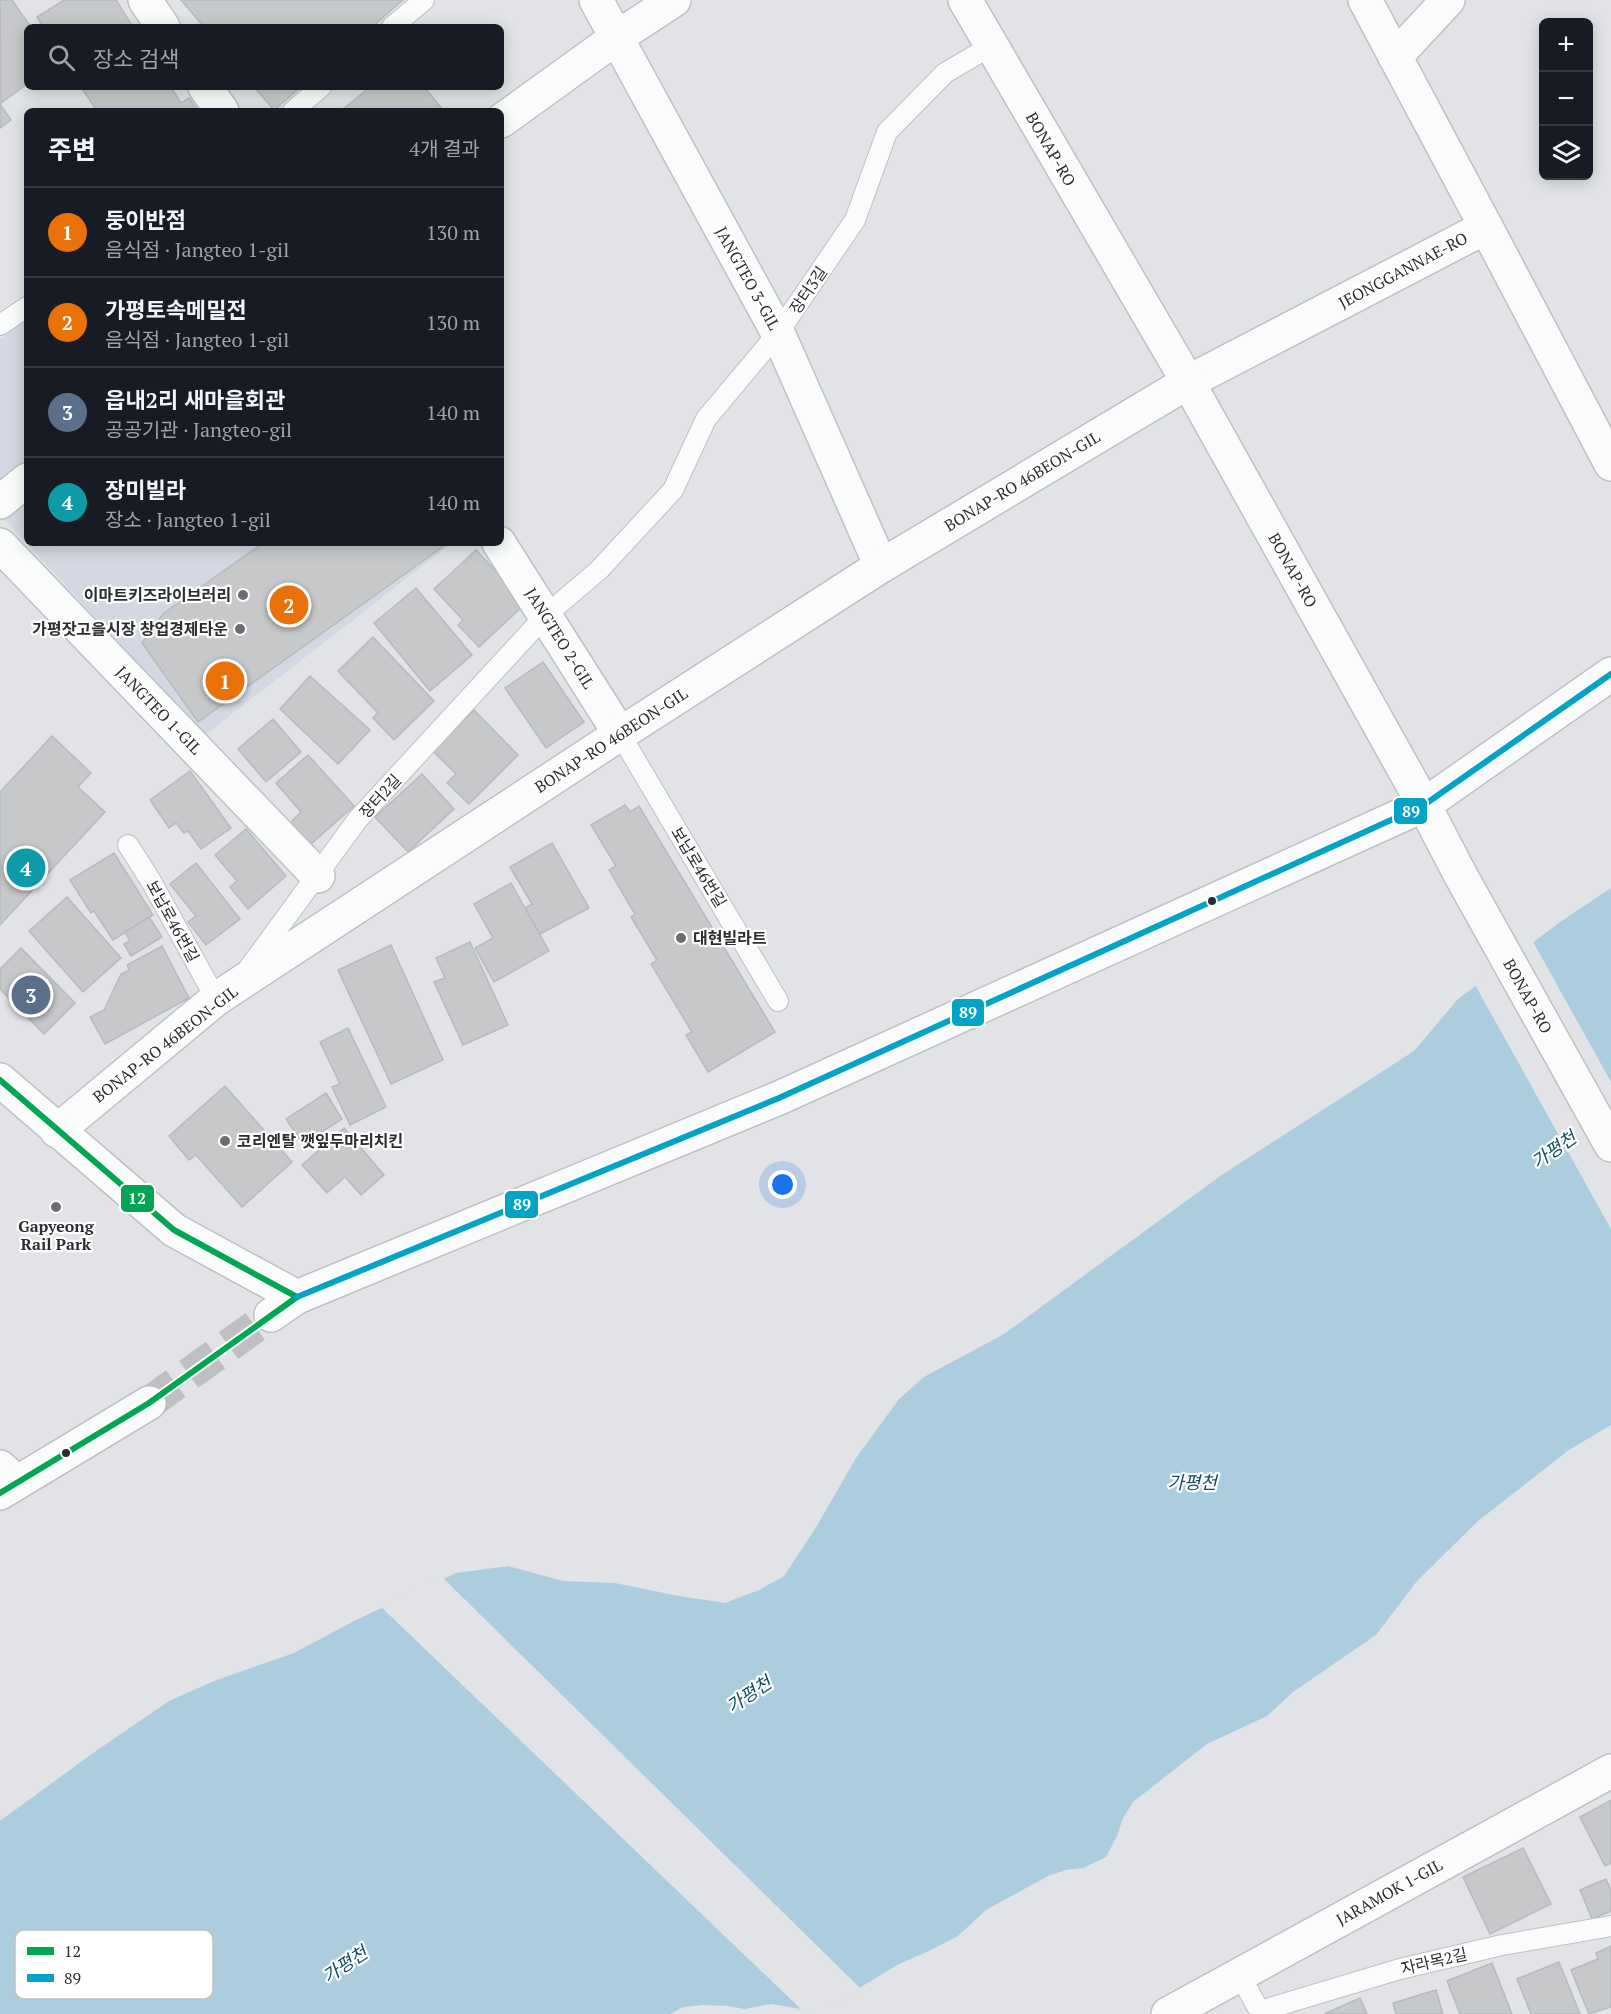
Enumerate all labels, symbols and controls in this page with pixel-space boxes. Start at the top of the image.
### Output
map controls [1539,18,1593,180]
button: + [1539,18,1593,72]
search box [24,24,504,90]
icon: search [45,41,78,74]
text: 장소 검색 [93,44,179,73]
button: − [1539,72,1593,126]
street label: BONAP-RO [1021,108,1081,190]
button: layers [1539,126,1593,180]
text: 주변 [48,132,96,166]
text: 4개 결과 [409,135,480,162]
text: 둥이반점 [105,205,186,234]
text: 1 [62,219,73,246]
text: 130 m [426,219,480,246]
street label: JANGTEO 3-GIL [711,222,786,334]
street label: JEONGGANNAE-RO [1335,227,1471,313]
text: 음식점 · Jangteo 1-gil [105,236,289,263]
street label: 장터3길 [784,262,832,318]
text: 가평토속메밀전 [105,295,247,324]
text: 2 [62,309,73,336]
text: 130 m [426,309,480,336]
text: 음식점 · Jangteo 1-gil [105,326,289,353]
text: 읍내2리 새마을회관 [105,385,285,414]
text: 3 [62,399,73,426]
text: 140 m [426,399,480,426]
text: 공공기관 · Jangteo-gil [105,416,292,443]
street label: BONAP-RO 46BEON-GIL [940,426,1104,536]
text: 장미빌라 [105,475,186,504]
text: 4 [62,489,73,516]
text: 140 m [426,489,480,516]
text: 장소 · Jangteo 1-gil [105,506,271,533]
street label: BONAP-RO [1263,529,1323,611]
pin: 2 [270,582,308,628]
street label: JANGTEO 2-GIL [520,583,600,693]
place label: 이마트키즈라이브러리 [84,584,231,606]
marker: 이마트키즈라이브러리 [236,588,250,602]
place label: 가평잣고을시장 창업경제타운 [32,618,228,640]
marker: 가평잣고을시장 창업경제타운 [233,622,247,636]
pin: 1 [206,658,244,704]
street label: JANGTEO 1-GIL [111,661,207,759]
street label: BONAP-RO 46BEON-GIL [530,682,692,798]
street label: 장터2길 [354,769,406,823]
line badge: 89 [1393,797,1428,825]
text: 89 [1402,800,1420,822]
street label: 보납로46번길 [666,822,732,912]
pin: 4 [6,846,46,890]
street label: 보납로46번길 [141,876,205,966]
unlabelled marker [1206,895,1218,907]
place label: 대현빌라트 [693,927,767,949]
marker: 대현빌라트 [674,931,688,945]
street label: BONAP-RO [1498,955,1558,1037]
pin: 3 [12,972,51,1018]
street label: BONAP-RO 46BEON-GIL [88,980,242,1107]
line badge: 89 [951,998,985,1027]
text: 89 [959,1001,977,1023]
water label: 가평천 [1526,1124,1583,1173]
place label: 코리엔탈 깻잎두마리치킨 [237,1130,403,1152]
marker: 코리엔탈 깻잎두마리치킨 [218,1134,232,1148]
your location [768,1170,797,1199]
line badge: 12 [120,1184,155,1213]
text: 12 [128,1187,146,1209]
line badge: 89 [504,1190,539,1219]
text: 89 [513,1193,531,1215]
marker: Gapyeong Rail Park [49,1200,63,1214]
place label: Gapyeong Rail Park [18,1215,95,1255]
unlabelled marker [60,1447,72,1459]
water label: 가평천 [1167,1470,1219,1494]
water label: 가평천 [721,1669,778,1718]
street label: JARAMOK 1-GIL [1332,1854,1446,1930]
legend [15,1930,213,1999]
water label: 가평천 [317,1939,374,1988]
text: 12 [64,1940,81,1962]
street label: 자라목2길 [1399,1943,1469,1979]
text: 89 [64,1967,81,1989]

